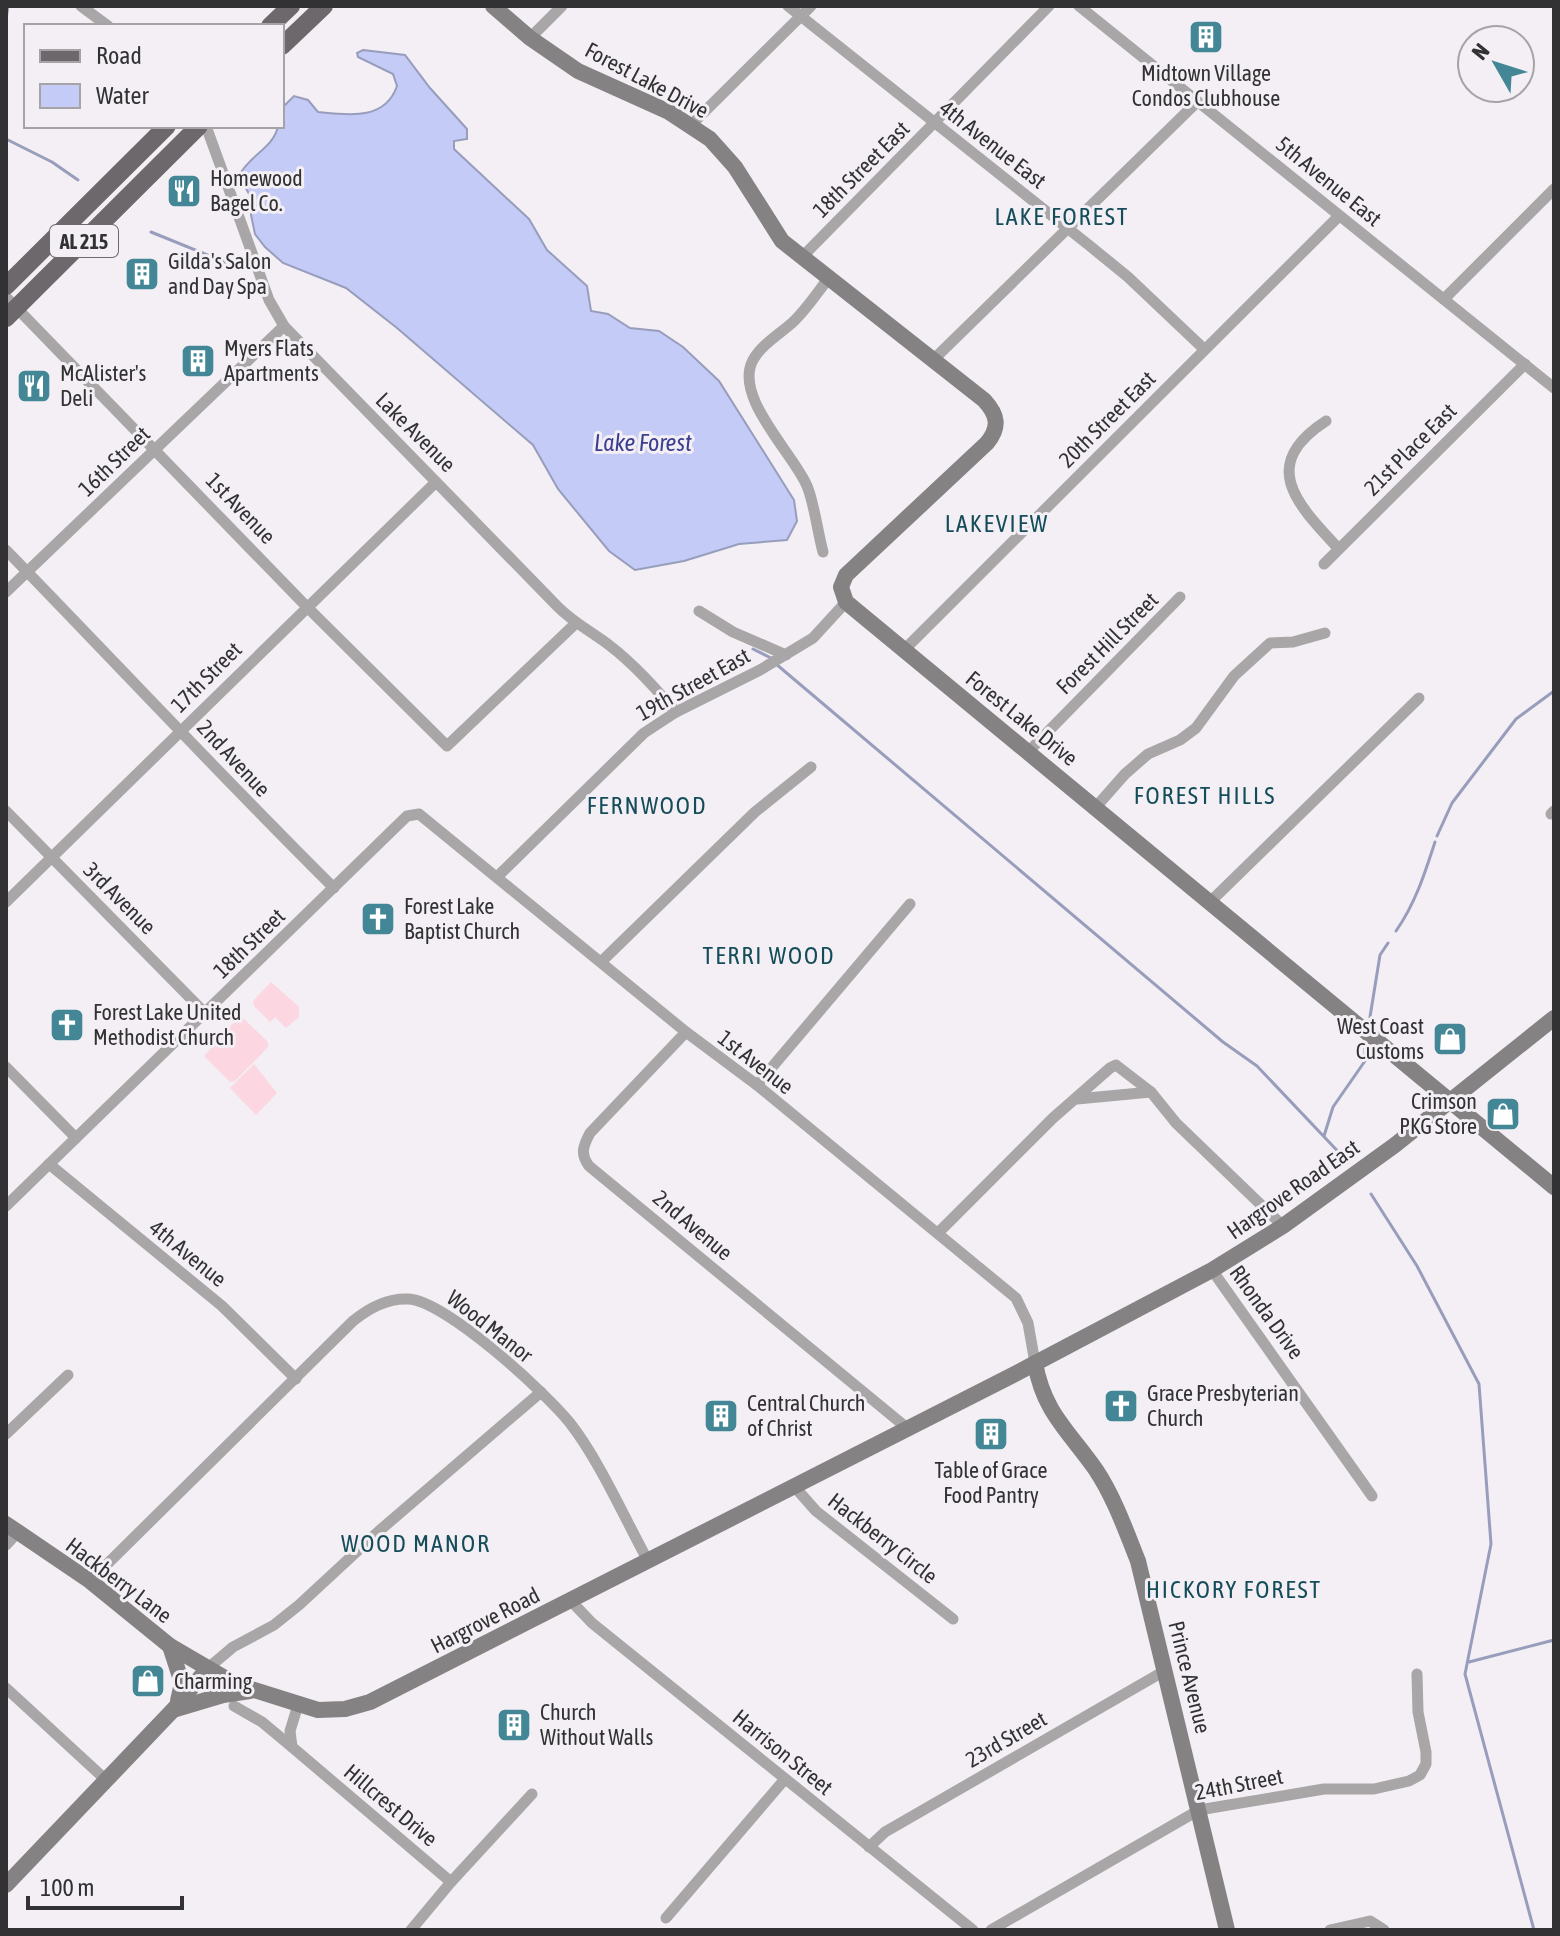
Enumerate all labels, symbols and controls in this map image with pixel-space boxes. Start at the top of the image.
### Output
building icon: Midtown Village Condos Clubhouse [1187,18,1225,56]
legend [24,24,284,128]
north arrow [1456,24,1536,104]
street label: Forest Lake Drive [581,37,713,123]
text: N [1466,38,1495,65]
text: Road [96,42,142,69]
place label: Midtown Village Condos Clubhouse [1132,60,1280,111]
text: Water [96,82,149,109]
street label: 4th Avenue East [935,94,1051,194]
street label: 18th Street East [807,115,915,223]
street label: 5th Avenue East [1271,131,1387,231]
place label: Homewood Bagel Co. [210,165,303,216]
restaurant icon: Homewood Bagel Co. [165,172,203,210]
district label: LAKE FOREST [995,203,1129,230]
road number: AL 215 [50,225,118,257]
place label: Gilda's Salon and Day Spa [168,248,271,299]
building icon: Gilda's Salon and Day Spa [123,255,161,293]
place label: Myers Flats Apartments [224,335,319,386]
building icon: Myers Flats Apartments [179,342,217,380]
place label: McAlister's Deli [60,360,147,411]
street label: 20th Street East [1053,365,1161,473]
restaurant icon: McAlister's Deli [15,367,53,405]
street label: Lake Avenue [371,387,461,477]
street label: 21st Place East [1359,398,1461,500]
street label: 16th Street [73,421,155,501]
water label: Lake Forest [594,429,692,456]
street label: 1st Avenue [201,467,281,549]
district label: LAKEVIEW [945,510,1049,537]
street label: Forest Hill Street [1051,587,1163,699]
street label: 17th Street [165,636,247,718]
street label: 19th Street East [632,642,754,726]
street label: Forest Lake Drive [961,665,1083,771]
street label: 2nd Avenue [192,714,276,802]
district label: FOREST HILLS [1134,782,1276,809]
district label: FERNWOOD [587,792,707,819]
street label: 3rd Avenue [79,857,161,939]
place label: Forest Lake Baptist Church [404,893,520,944]
church icon: Forest Lake Baptist Church [359,900,397,938]
street label: 18th Street [208,903,290,983]
district label: TERRI WOOD [703,942,835,969]
place label: Forest Lake United Methodist Church [93,999,241,1050]
church icon: Forest Lake United Methodist Church [48,1006,86,1044]
place label: West Coast Customs [1337,1013,1424,1064]
shop icon: West Coast Customs [1431,1020,1469,1058]
street label: 1st Avenue [713,1025,799,1099]
place label: Crimson PKG Store [1399,1088,1477,1139]
shop icon: Crimson PKG Store [1484,1095,1522,1133]
street label: Hargrove Road East [1222,1134,1364,1244]
street label: 2nd Avenue [648,1184,738,1266]
street label: 4th Avenue [144,1214,232,1292]
street label: Rhonda Drive [1224,1260,1310,1364]
street label: Wood Manor [442,1284,539,1368]
place label: Grace Presbyterian Church [1147,1380,1299,1431]
church icon: Grace Presbyterian Church [1102,1387,1140,1425]
place label: Central Church of Christ [747,1390,866,1441]
building icon: Central Church of Christ [702,1397,740,1435]
building icon: Table of Grace Food Pantry [972,1415,1010,1453]
place label: Table of Grace Food Pantry [935,1457,1047,1508]
street label: Hackberry Circle [823,1487,943,1589]
district label: WOOD MANOR [341,1530,491,1557]
street label: Hackberry Lane [61,1532,177,1628]
district label: HICKORY FOREST [1146,1576,1322,1603]
street label: Hargrove Road [426,1581,544,1659]
street label: Prince Avenue [1163,1618,1217,1736]
shop icon: Charming [129,1662,167,1700]
place label: Charming [174,1668,253,1694]
place label: Church Without Walls [540,1699,654,1750]
street label: Harrison Street [728,1704,838,1800]
building icon: Church Without Walls [495,1706,533,1744]
street label: 23rd Street [961,1706,1051,1772]
street label: Hillcrest Drive [339,1758,443,1852]
street label: 24th Street [1193,1763,1285,1805]
scale bar [28,1860,182,1910]
text: 100 m [40,1874,94,1901]

